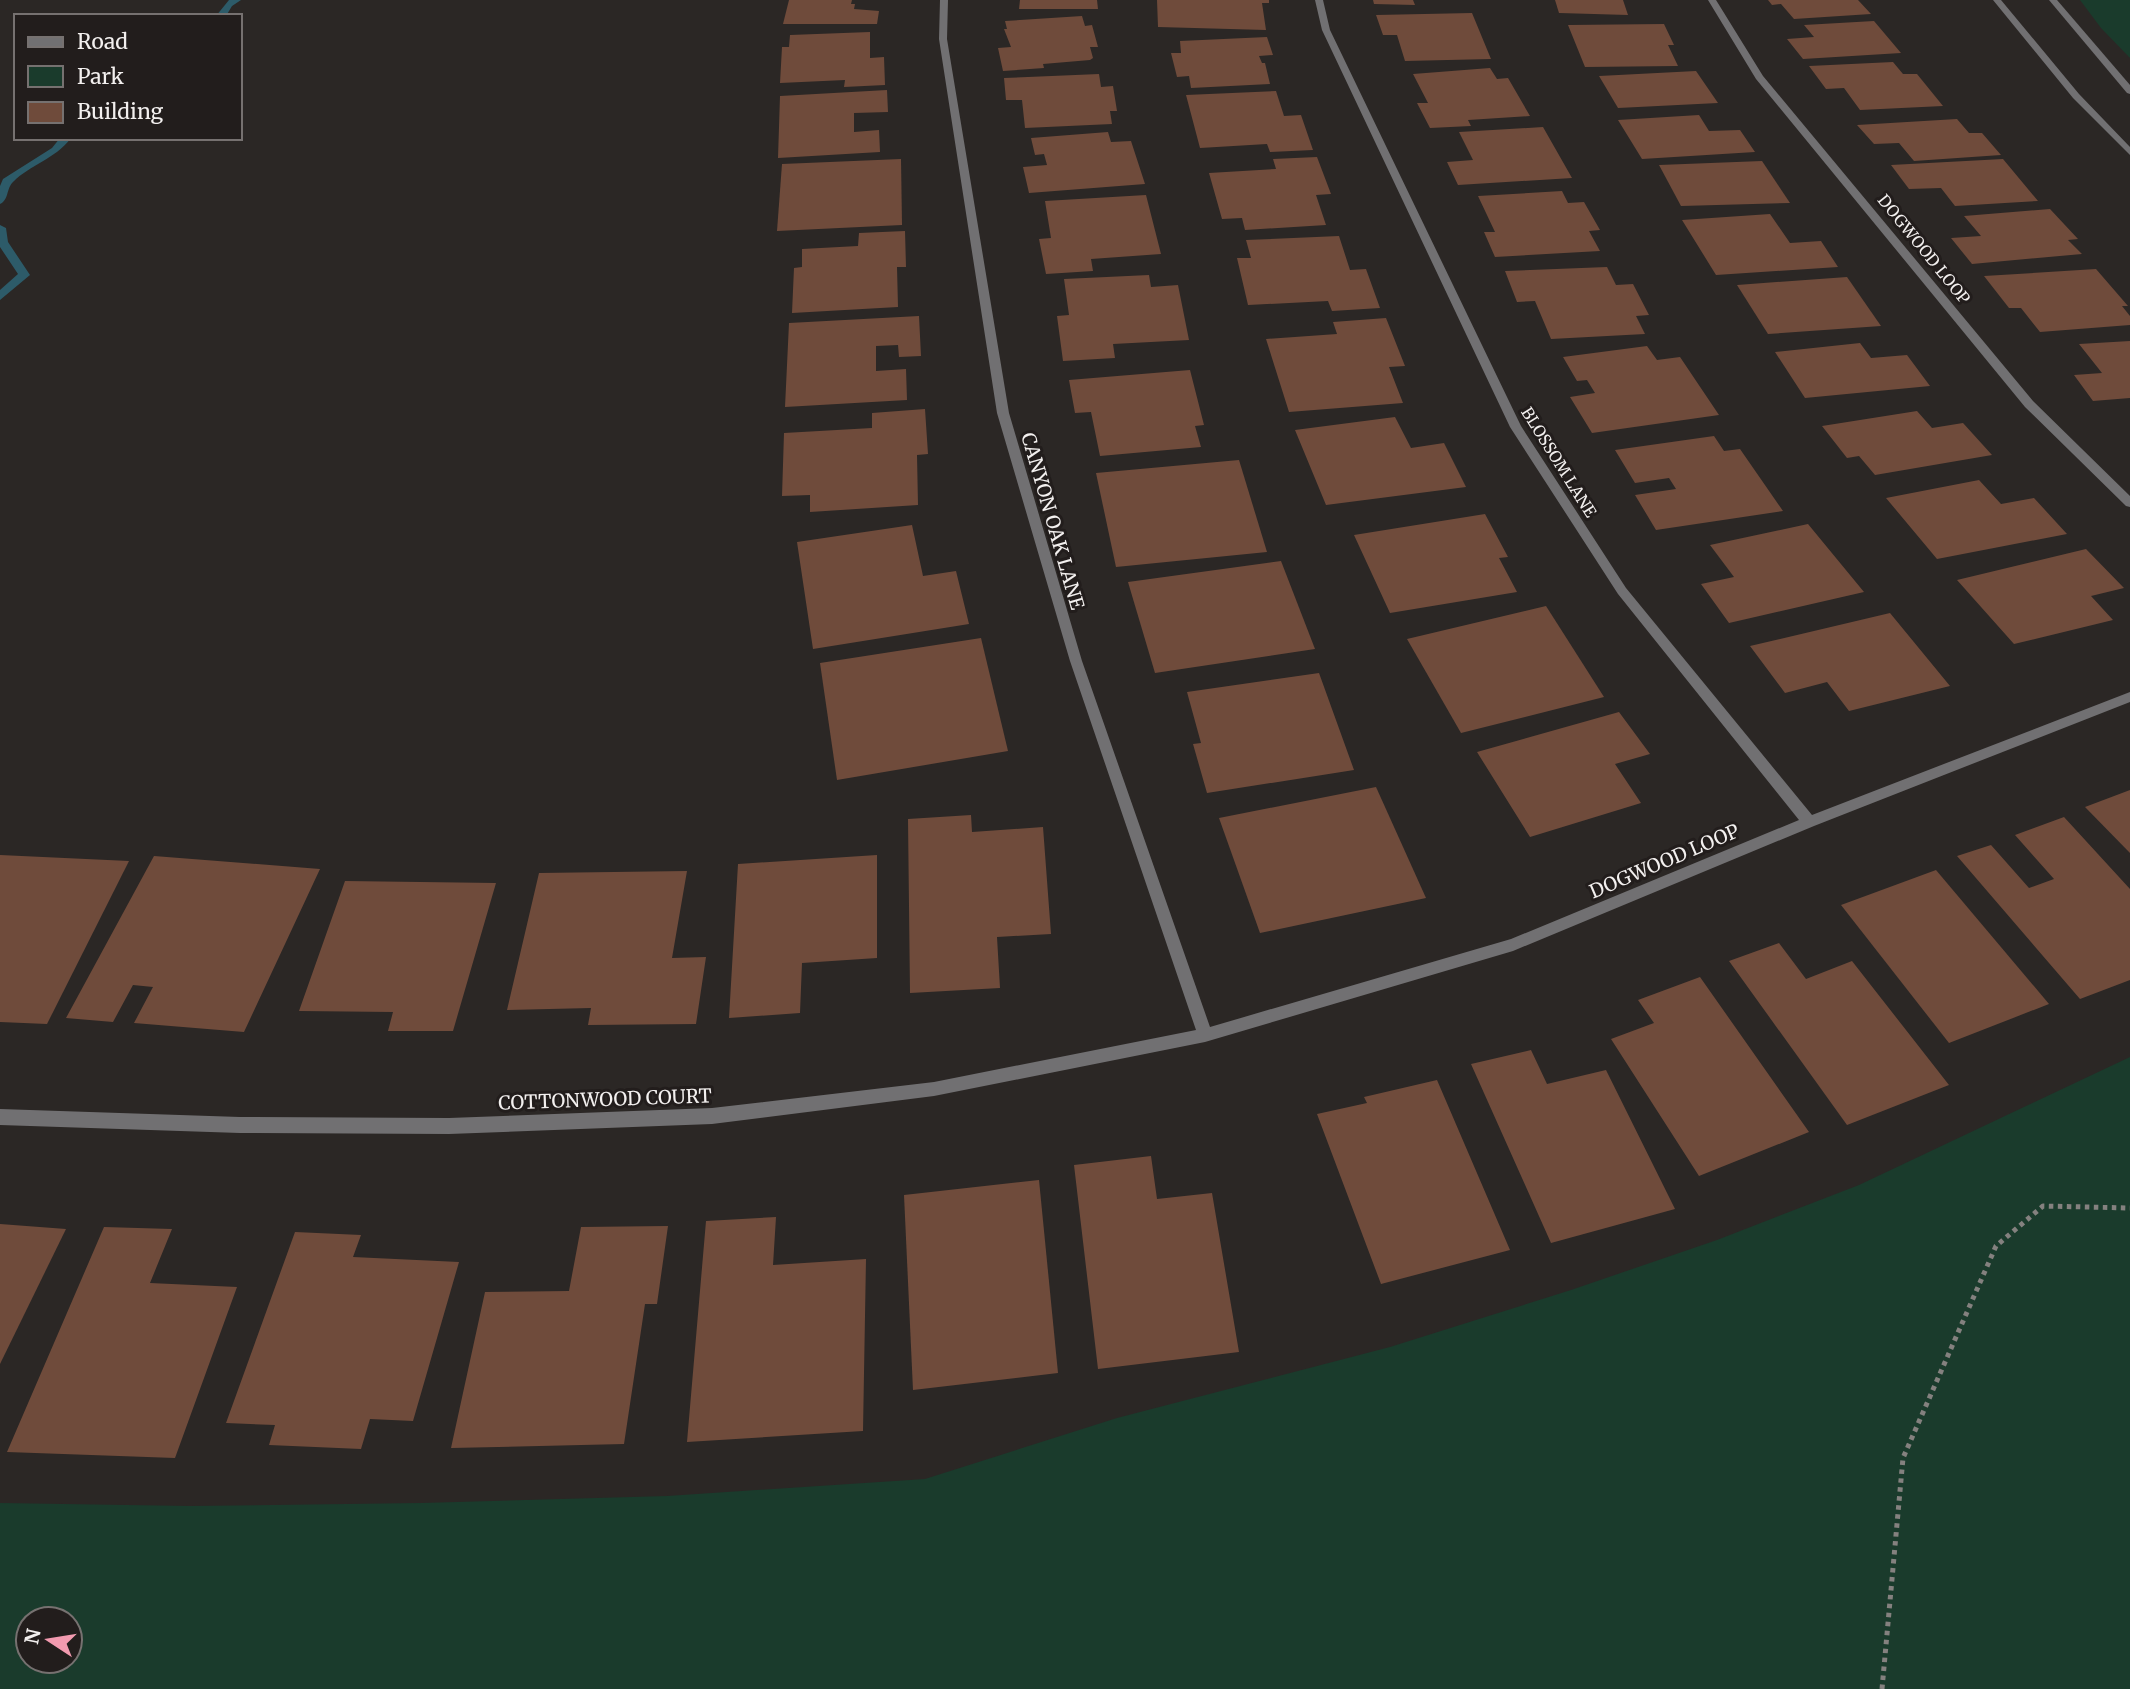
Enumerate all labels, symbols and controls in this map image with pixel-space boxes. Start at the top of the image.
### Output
legend [14,14,242,140]
text: Road [77,28,128,55]
text: Park [77,63,124,90]
text: Building [77,98,164,125]
street label: DOGWOOD LOOP [1874,190,1974,308]
street label: BLOSSOM LANE [1517,403,1601,521]
street label: CANYON OAK LANE [1016,430,1090,612]
street label: DOGWOOD LOOP [1585,819,1743,903]
street label: COTTONWOOD COURT [498,1083,712,1115]
north arrow [14,1605,84,1675]
text: N [19,1627,46,1646]

